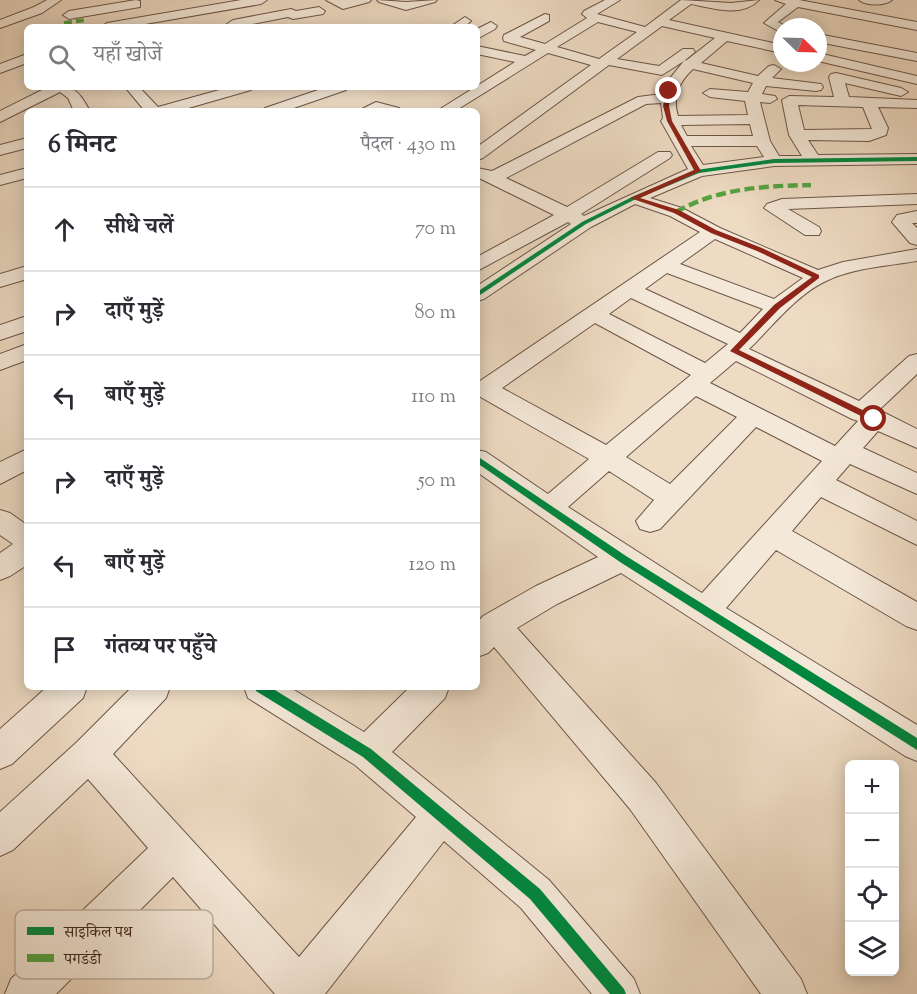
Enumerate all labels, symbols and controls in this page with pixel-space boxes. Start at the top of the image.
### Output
north arrow [773,18,827,72]
search box [24,24,480,90]
text: यहाँ खोजें [93,40,162,72]
icon: search [45,41,78,74]
route end [655,77,681,103]
text: 6 मिनट [48,127,116,164]
text: पैदल · 430 m [360,131,456,160]
text: सीधे चलें [105,212,174,244]
icon: ahead [48,213,81,246]
text: 70 m [415,215,456,244]
text: दाएँ मुड़ें [105,296,164,328]
icon: right [48,297,81,330]
text: 80 m [415,299,456,328]
text: बाएँ मुड़ें [105,380,164,412]
icon: left [48,381,81,414]
text: 110 m [411,383,456,412]
route start [860,405,886,431]
text: दाएँ मुड़ें [105,464,164,496]
icon: right [48,465,81,498]
text: 50 m [418,467,456,496]
text: बाएँ मुड़ें [105,548,164,580]
icon: left [48,549,81,582]
text: 120 m [408,551,456,580]
text: गंतव्य पर पहुँचे [105,632,216,664]
icon: arrive [48,633,81,666]
map controls [845,760,899,976]
button: + [845,760,899,814]
button: − [845,814,899,868]
button: locate [845,868,899,922]
legend [15,910,213,979]
text: साइकिल पथ [63,922,133,945]
button: layers [845,922,899,976]
text: पगडंडी [63,949,102,972]

